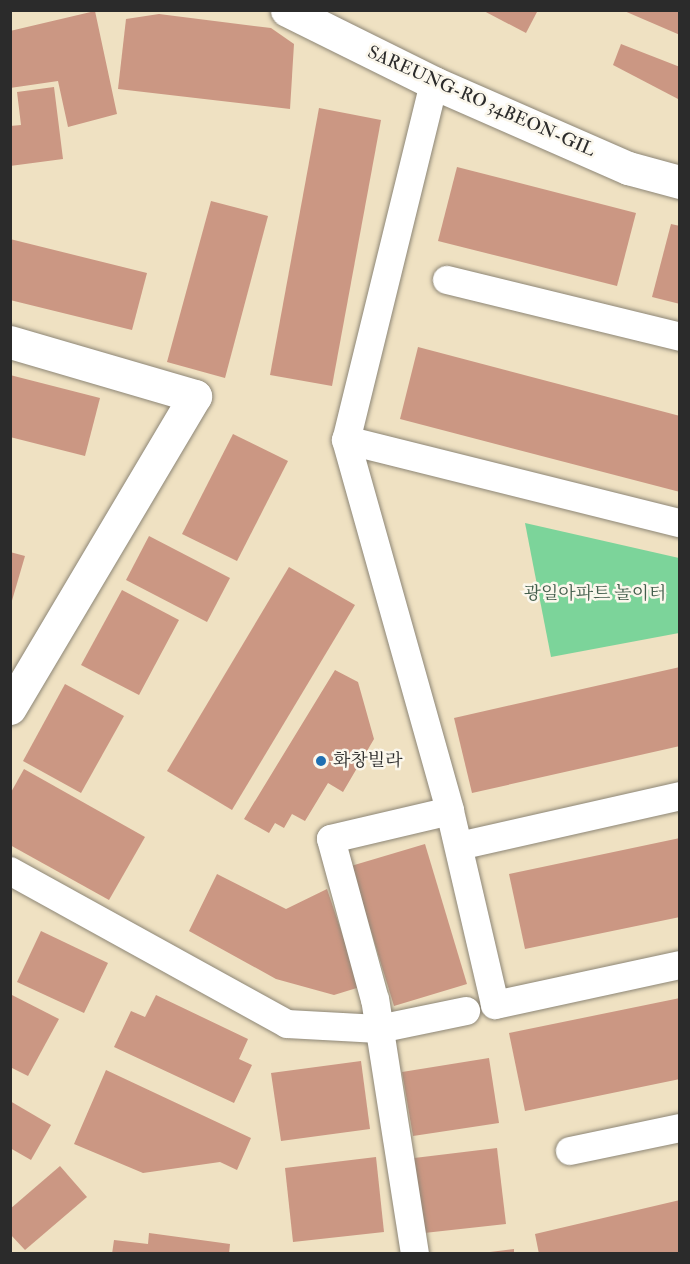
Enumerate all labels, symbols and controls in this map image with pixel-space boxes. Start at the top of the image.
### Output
street label: SAREUNG-RO 34BEON-GIL [364,42,598,162]
park label: 광일아파트 놀이터 [524,583,666,605]
place label: 화창빌라 [333,750,403,772]
marker: 화창빌라 [314,754,328,768]

